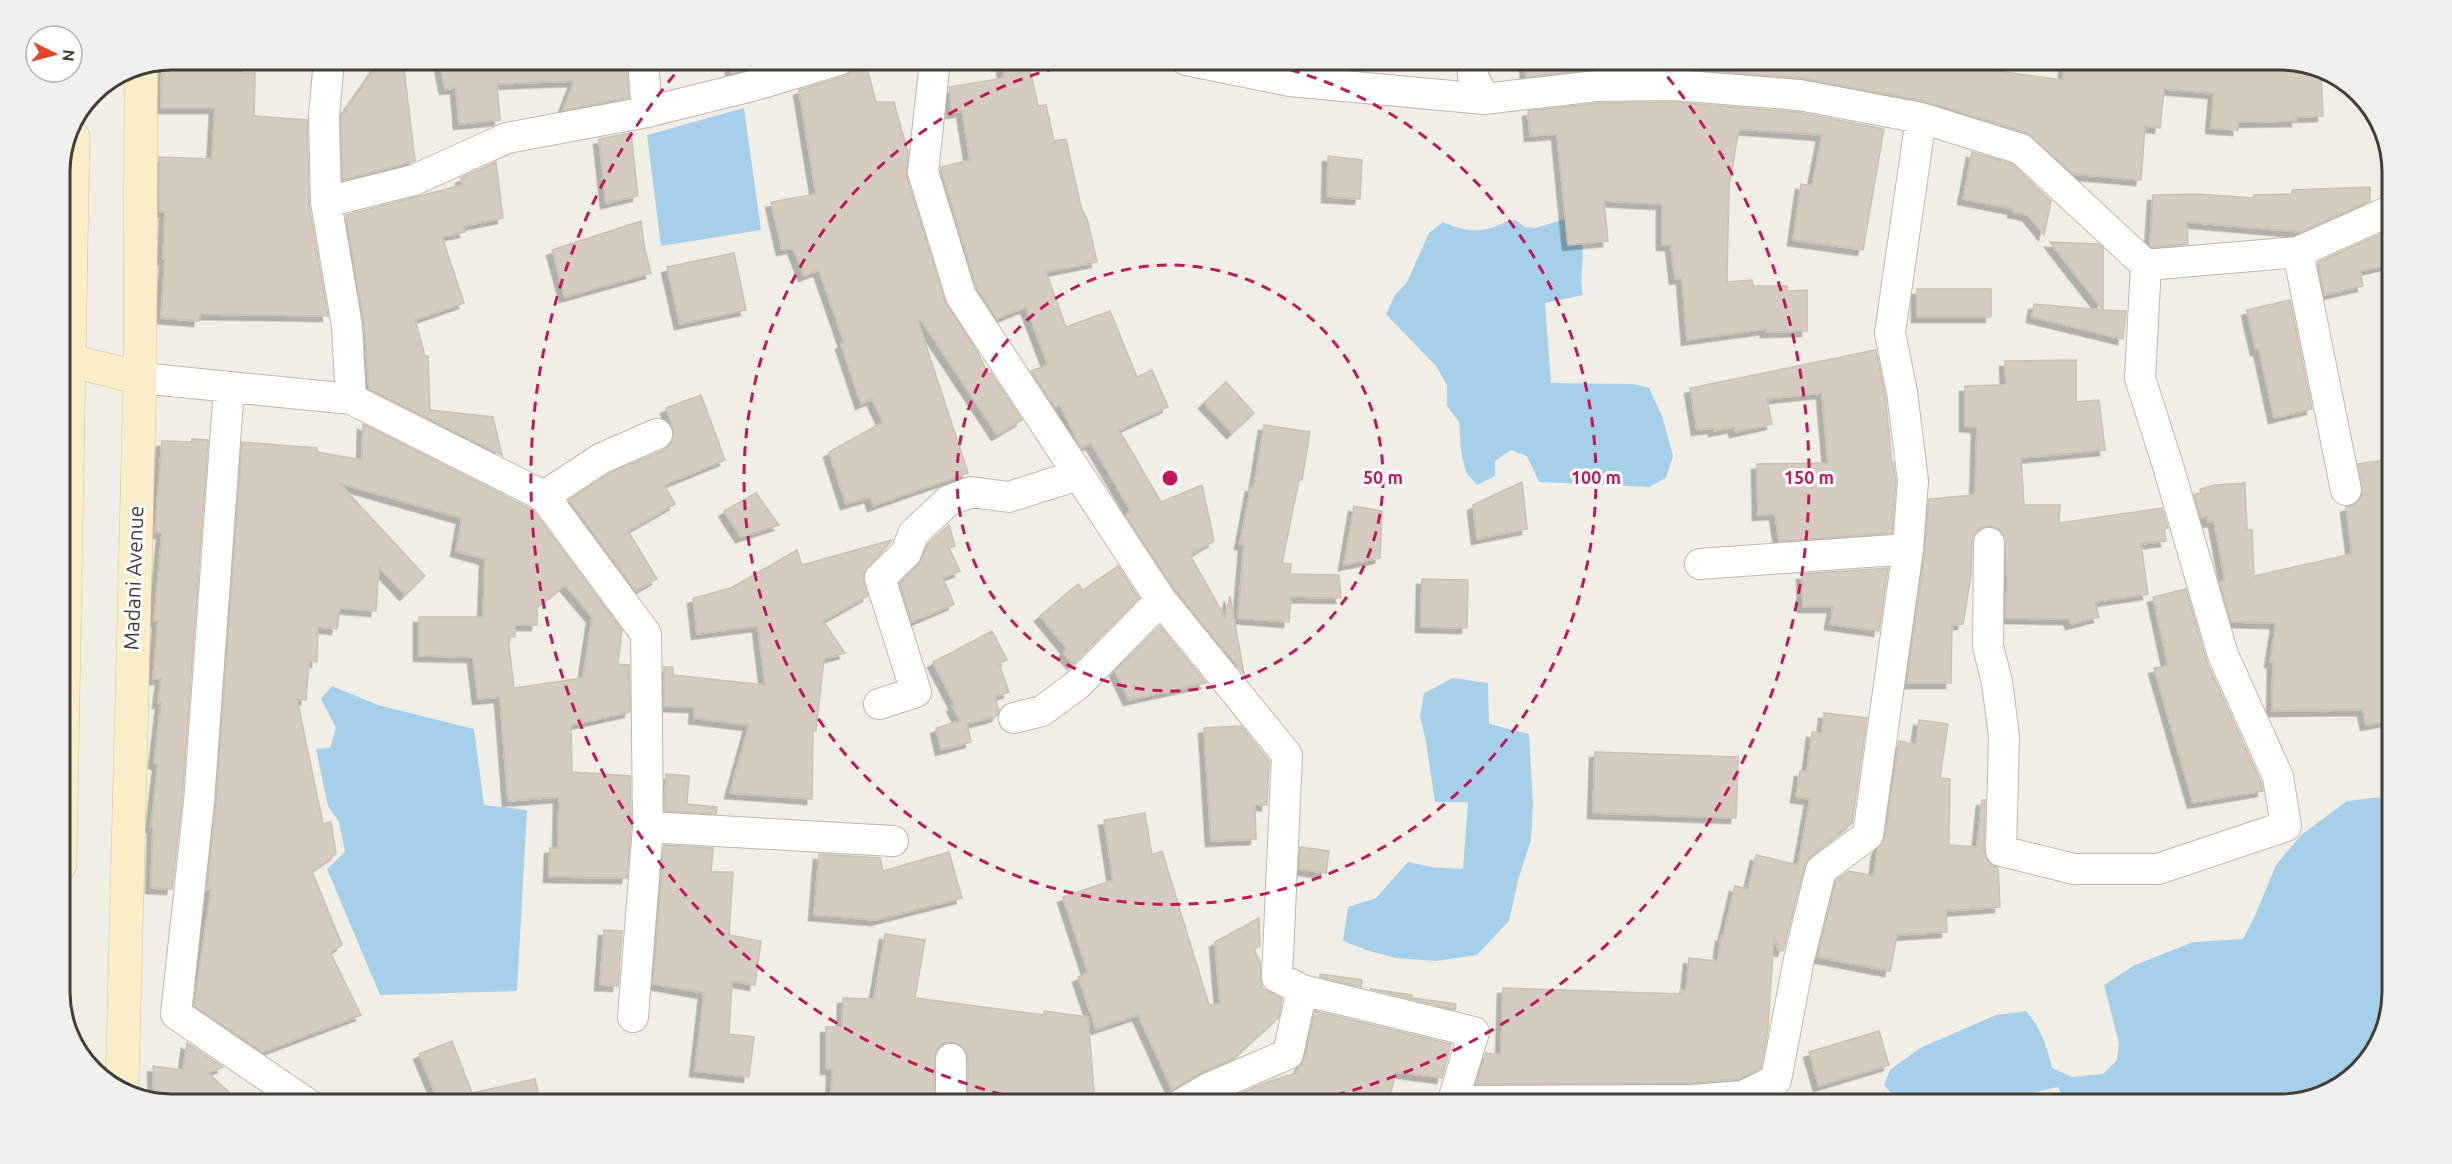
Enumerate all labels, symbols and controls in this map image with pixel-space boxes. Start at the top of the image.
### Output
north arrow [24,24,84,84]
text: N [59,49,78,62]
text: 50 m [1363,467,1403,487]
text: 100 m [1571,467,1621,487]
text: 150 m [1784,467,1834,487]
centre of rings [1160,468,1180,488]
street label: Madani Avenue [118,505,148,651]

